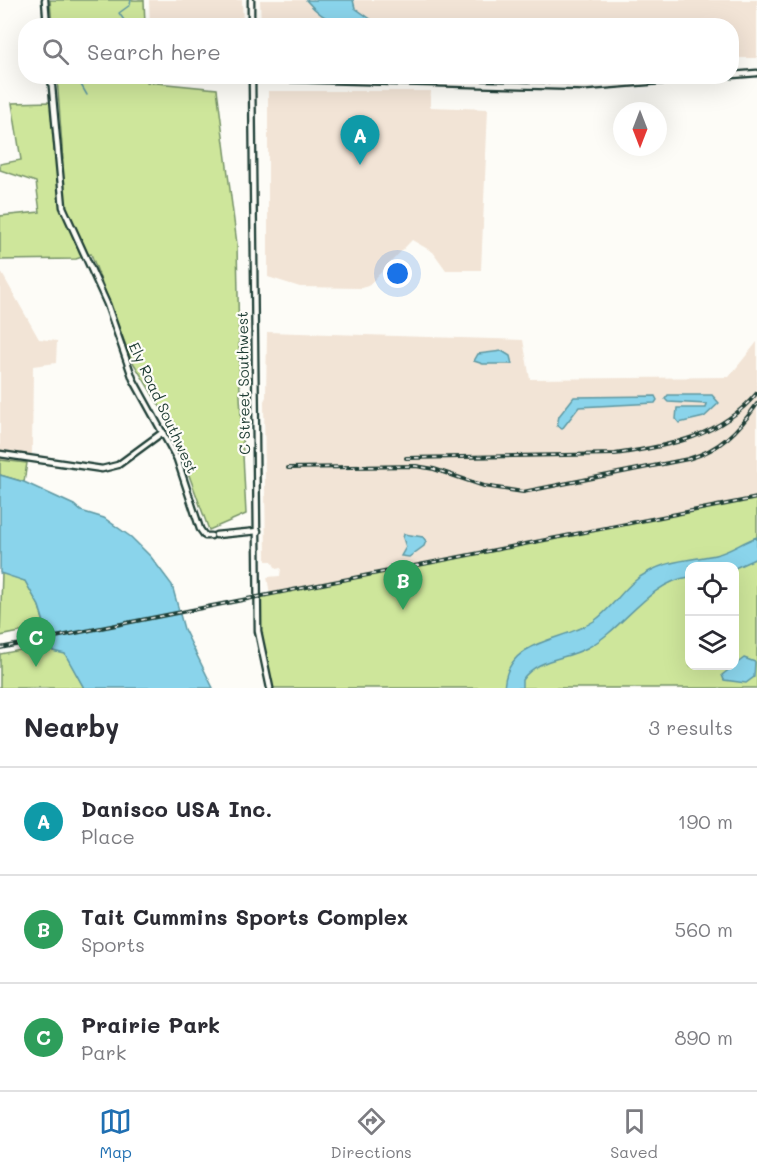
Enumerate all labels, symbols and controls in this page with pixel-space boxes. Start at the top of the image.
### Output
search box [18,18,739,84]
icon: search [39,35,72,68]
text: Search here [87,37,221,66]
north arrow [613,102,667,156]
pin: A [340,116,380,165]
your location [383,259,412,288]
street label: C Street Southwest [232,311,254,455]
street label: Ely Road Southwest [125,339,203,476]
pin: B [384,560,422,610]
map controls [685,562,739,670]
button: locate [685,562,739,616]
button: layers [685,616,739,670]
pin: C [16,618,56,667]
text: Nearby [24,710,119,744]
text: 3 results [648,714,733,740]
text: Danisco USA Inc. [81,794,272,823]
text: A [37,808,50,834]
text: 190 m [678,808,733,834]
text: Place [81,823,135,849]
text: Tait Cummins Sports Complex [81,902,408,931]
text: B [37,916,50,942]
text: 560 m [675,916,733,942]
text: Sports [81,931,145,957]
text: Prairie Park [81,1010,220,1039]
text: C [36,1024,51,1050]
text: 890 m [674,1024,733,1050]
text: Park [81,1039,126,1065]
tab: Map [99,1105,132,1162]
tab: Directions [331,1105,412,1162]
tab: Saved [610,1105,658,1162]

